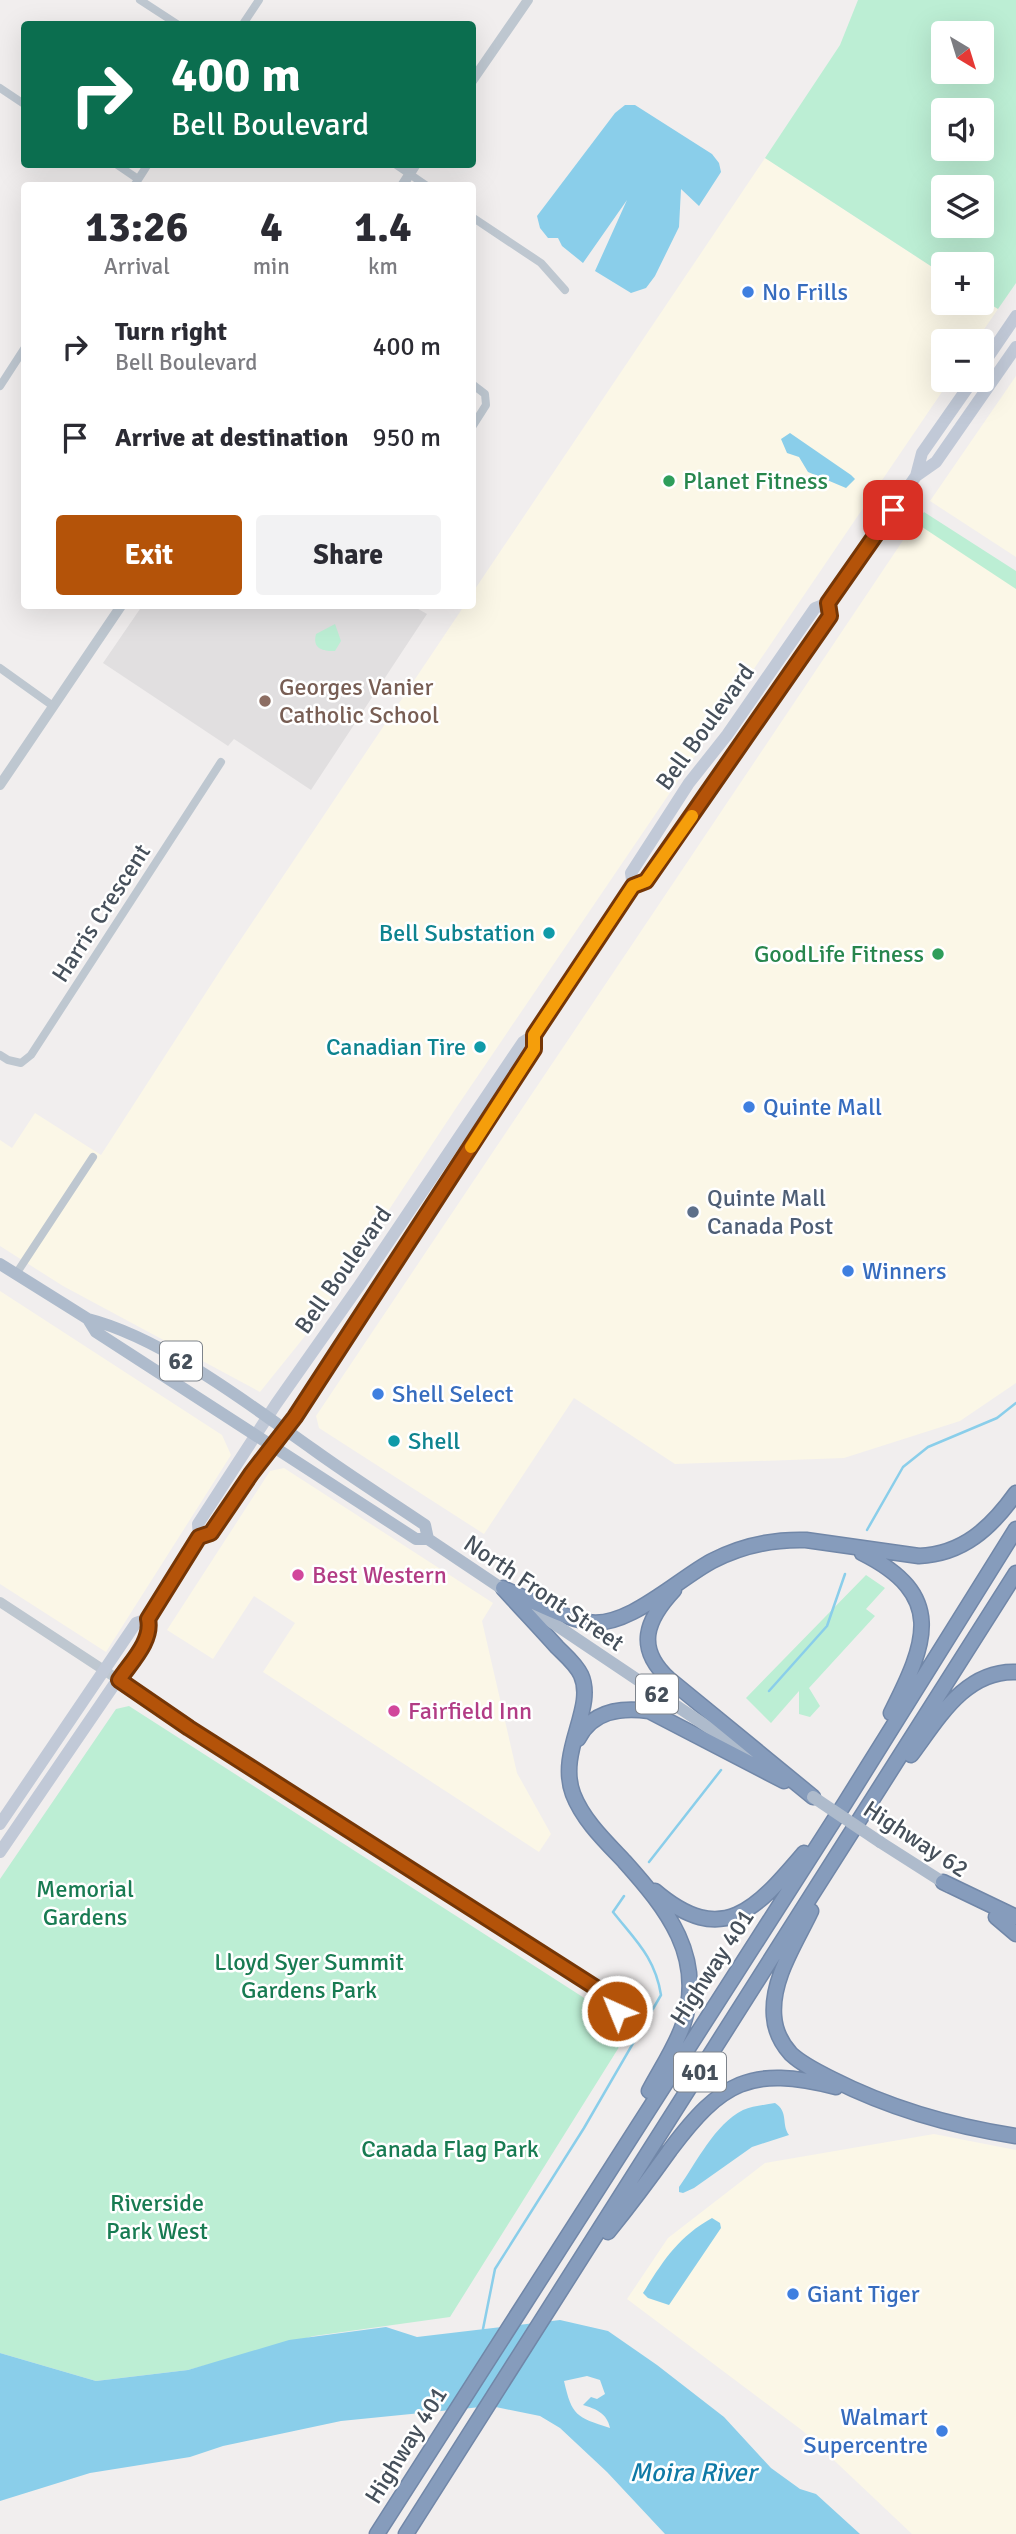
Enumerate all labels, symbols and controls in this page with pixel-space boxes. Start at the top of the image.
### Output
north arrow [931,21,994,84]
map controls [931,21,994,392]
text: 400 m [171,45,301,105]
icon: right [56,49,147,140]
button: sound [931,98,994,161]
text: Bell Boulevard [171,105,369,144]
button: layers [931,175,994,238]
text: 13:26 [85,202,188,253]
text: 4 [260,202,283,253]
text: 1.4 [354,202,412,253]
text: Arrival [104,252,170,281]
text: min [253,252,290,281]
text: km [368,252,398,281]
button: + [931,252,994,315]
place label: No Frills [762,277,848,307]
marker: No Frills [740,284,756,300]
text: Turn right [115,316,227,348]
icon: right [56,328,94,366]
button: − [931,329,994,392]
text: 400 m [372,331,441,363]
text: Bell Boulevard [115,348,258,377]
icon: arrive [56,419,94,457]
text: Arrive at destination [115,422,348,454]
text: 950 m [372,422,441,454]
place label: Planet Fitness [683,466,828,496]
marker: Planet Fitness [661,473,677,489]
pin [863,480,923,540]
icon: arrive [874,491,912,529]
button: Exit [56,515,242,595]
button: Share [256,515,441,595]
street label: Bell Boulevard [649,658,761,796]
place label: Georges Vanier Catholic School [279,672,439,730]
marker: Georges Vanier Catholic School [257,693,273,709]
street label: Harris Crescent [45,838,157,988]
place label: Bell Substation [379,918,535,948]
marker: Bell Substation [541,925,557,941]
place label: GoodLife Fitness [754,939,924,969]
marker: GoodLife Fitness [930,946,946,962]
place label: Canadian Tire [326,1032,466,1062]
marker: Canadian Tire [472,1039,488,1055]
place label: Quinte Mall [763,1092,882,1122]
marker: Quinte Mall [741,1099,757,1115]
place label: Quinte Mall Canada Post [707,1183,833,1241]
street label: Bell Boulevard [288,1200,398,1340]
marker: Quinte Mall Canada Post [685,1204,701,1220]
place label: Winners [862,1256,946,1286]
marker: Winners [840,1263,856,1279]
road number: 62 [160,1342,202,1380]
place label: Shell Select [392,1379,513,1409]
marker: Shell Select [370,1386,386,1402]
place label: Shell [408,1426,460,1456]
marker: Shell [386,1433,402,1449]
street label: North Front Street [458,1528,630,1658]
place label: Best Western [312,1560,447,1590]
marker: Best Western [290,1567,306,1583]
road number: 62 [636,1674,678,1714]
place label: Fairfield Inn [408,1696,532,1726]
marker: Fairfield Inn [386,1703,402,1719]
street label: Highway 62 [858,1794,974,1884]
park label: Memorial Gardens [36,1874,134,1932]
street label: Highway 401 [663,1903,761,2031]
park label: Lloyd Syer Summit Gardens Park [214,1947,404,2005]
position arrow [580,1974,654,2048]
road number: 401 [674,2052,726,2092]
park label: Canada Flag Park [361,2134,539,2164]
park label: Riverside Park West [106,2188,208,2246]
place label: Giant Tiger [807,2279,920,2309]
marker: Giant Tiger [785,2286,801,2302]
street label: Highway 401 [358,2381,454,2509]
place label: Walmart Supercentre [803,2402,928,2460]
marker: Walmart Supercentre [934,2423,950,2439]
water label: Moira River [630,2457,760,2489]

